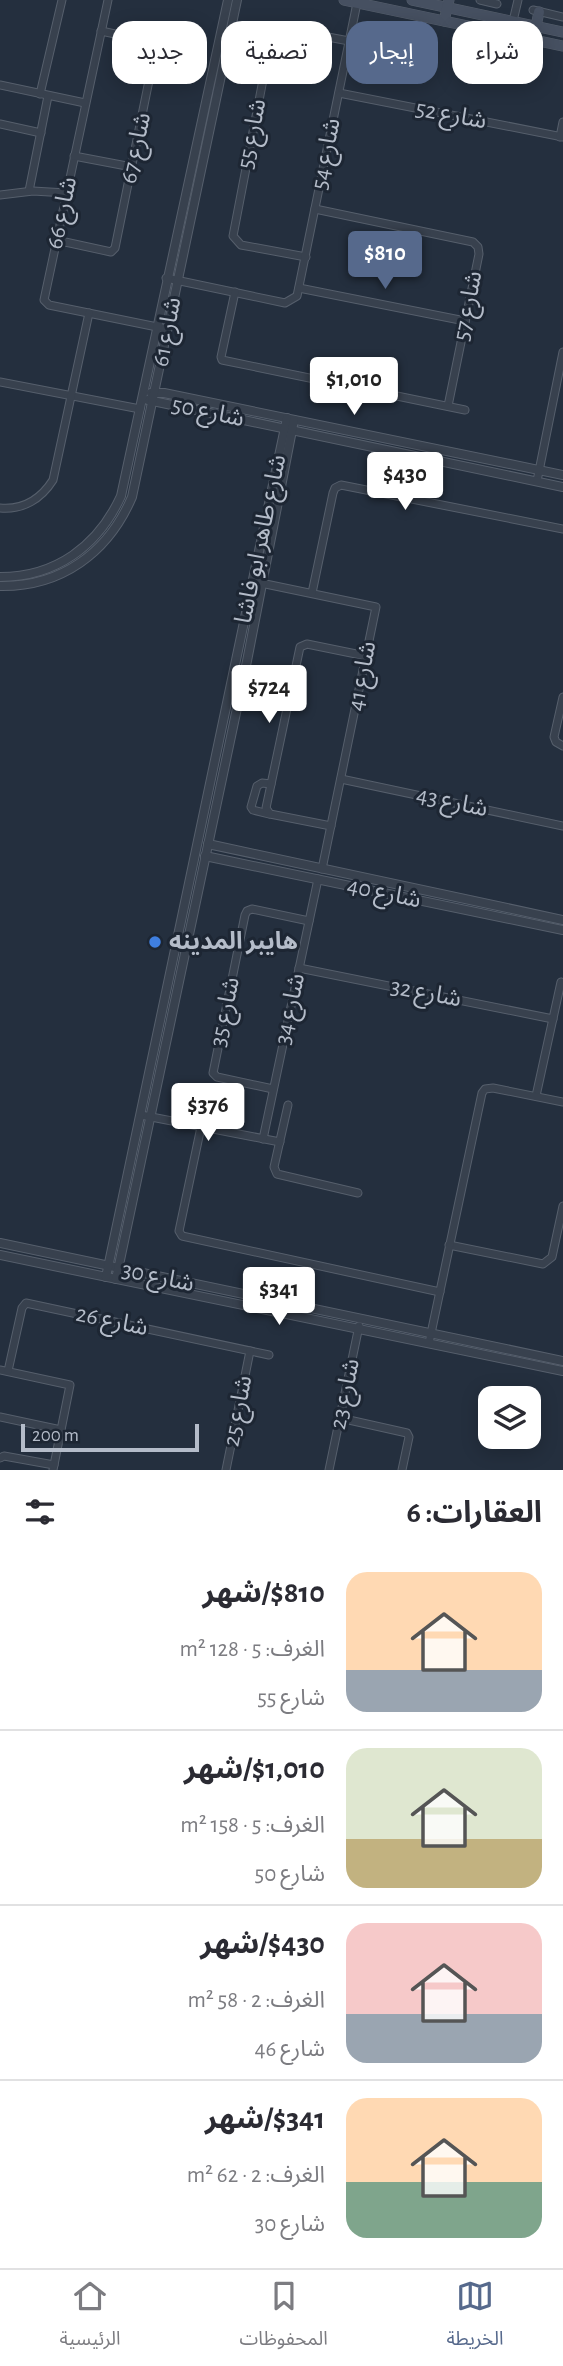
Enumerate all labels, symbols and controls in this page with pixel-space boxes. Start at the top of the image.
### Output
chip: جديد [112,21,207,84]
chip: تصفية [221,21,332,84]
chip: إيجار [346,21,438,84]
chip: شراء [452,21,543,84]
street label: شارع 52 [413,96,488,138]
street label: شارع 55 [233,97,274,172]
street label: شارع 67 [117,110,159,187]
street label: شارع 54 [307,116,349,193]
street label: شارع 66 [43,175,85,252]
pin: $810 [344,232,426,291]
text: $810 [364,242,406,265]
street label: شارع 57 [449,269,490,344]
street label: شارع 61 [149,295,189,370]
pin: $1,010 [297,358,411,417]
text: $1,010 [326,368,382,391]
street label: شارع 50 [169,393,246,435]
street label: شارع طاهر ابو فاشا [231,452,295,627]
pin: $430 [364,452,446,512]
text: $430 [383,463,427,486]
street label: شارع 41 [343,639,384,714]
pin: $724 [228,666,310,725]
text: $724 [248,676,290,699]
street label: شارع 43 [413,783,490,825]
street label: شارع 40 [344,873,423,916]
place label: هايبر المدينه [169,930,298,955]
marker: هايبر المدينه [147,934,163,950]
street label: شارع 34 [271,971,313,1048]
street label: شارع 32 [388,974,463,1016]
street label: شارع 35 [206,975,248,1050]
pin: $376 [167,1084,249,1143]
text: $376 [187,1094,229,1117]
street label: شارع 30 [119,1258,196,1300]
pin: $341 [238,1268,320,1327]
text: $341 [259,1278,299,1301]
street label: شارع 26 [73,1302,150,1344]
street label: شارع 23 [326,1357,368,1432]
street label: شارع 25 [219,1374,261,1449]
map controls [478,1386,541,1449]
button: layers [478,1386,541,1449]
scale bar [21,1421,200,1453]
text: 200 m [32,1426,79,1445]
icon: filters [21,1493,59,1531]
text: العقارات: 6 [407,1498,542,1528]
text: $810/شهر [203,1578,325,1608]
icon: home [402,1600,486,1684]
text: الغرف: 5 · 128 m² [179,1638,325,1661]
text: شارع 55 [257,1687,325,1710]
text: $1,010/شهر [184,1754,325,1784]
icon: home [402,1776,486,1860]
text: الغرف: 5 · 158 m² [180,1814,325,1837]
text: شارع 50 [255,1863,325,1886]
text: $430/شهر [200,1929,325,1959]
icon: home [402,1951,486,2035]
text: الغرف: 2 · 58 m² [187,1989,325,2012]
text: شارع 46 [255,2038,325,2061]
text: $341/شهر [205,2104,325,2134]
icon: home [402,2126,486,2210]
text: الغرف: 2 · 62 m² [187,2164,325,2187]
text: شارع 30 [255,2213,325,2236]
tab: الرئيسية [59,2277,121,2359]
tab: المحفوظات [240,2277,328,2359]
tab: الخريطة [447,2277,504,2359]

